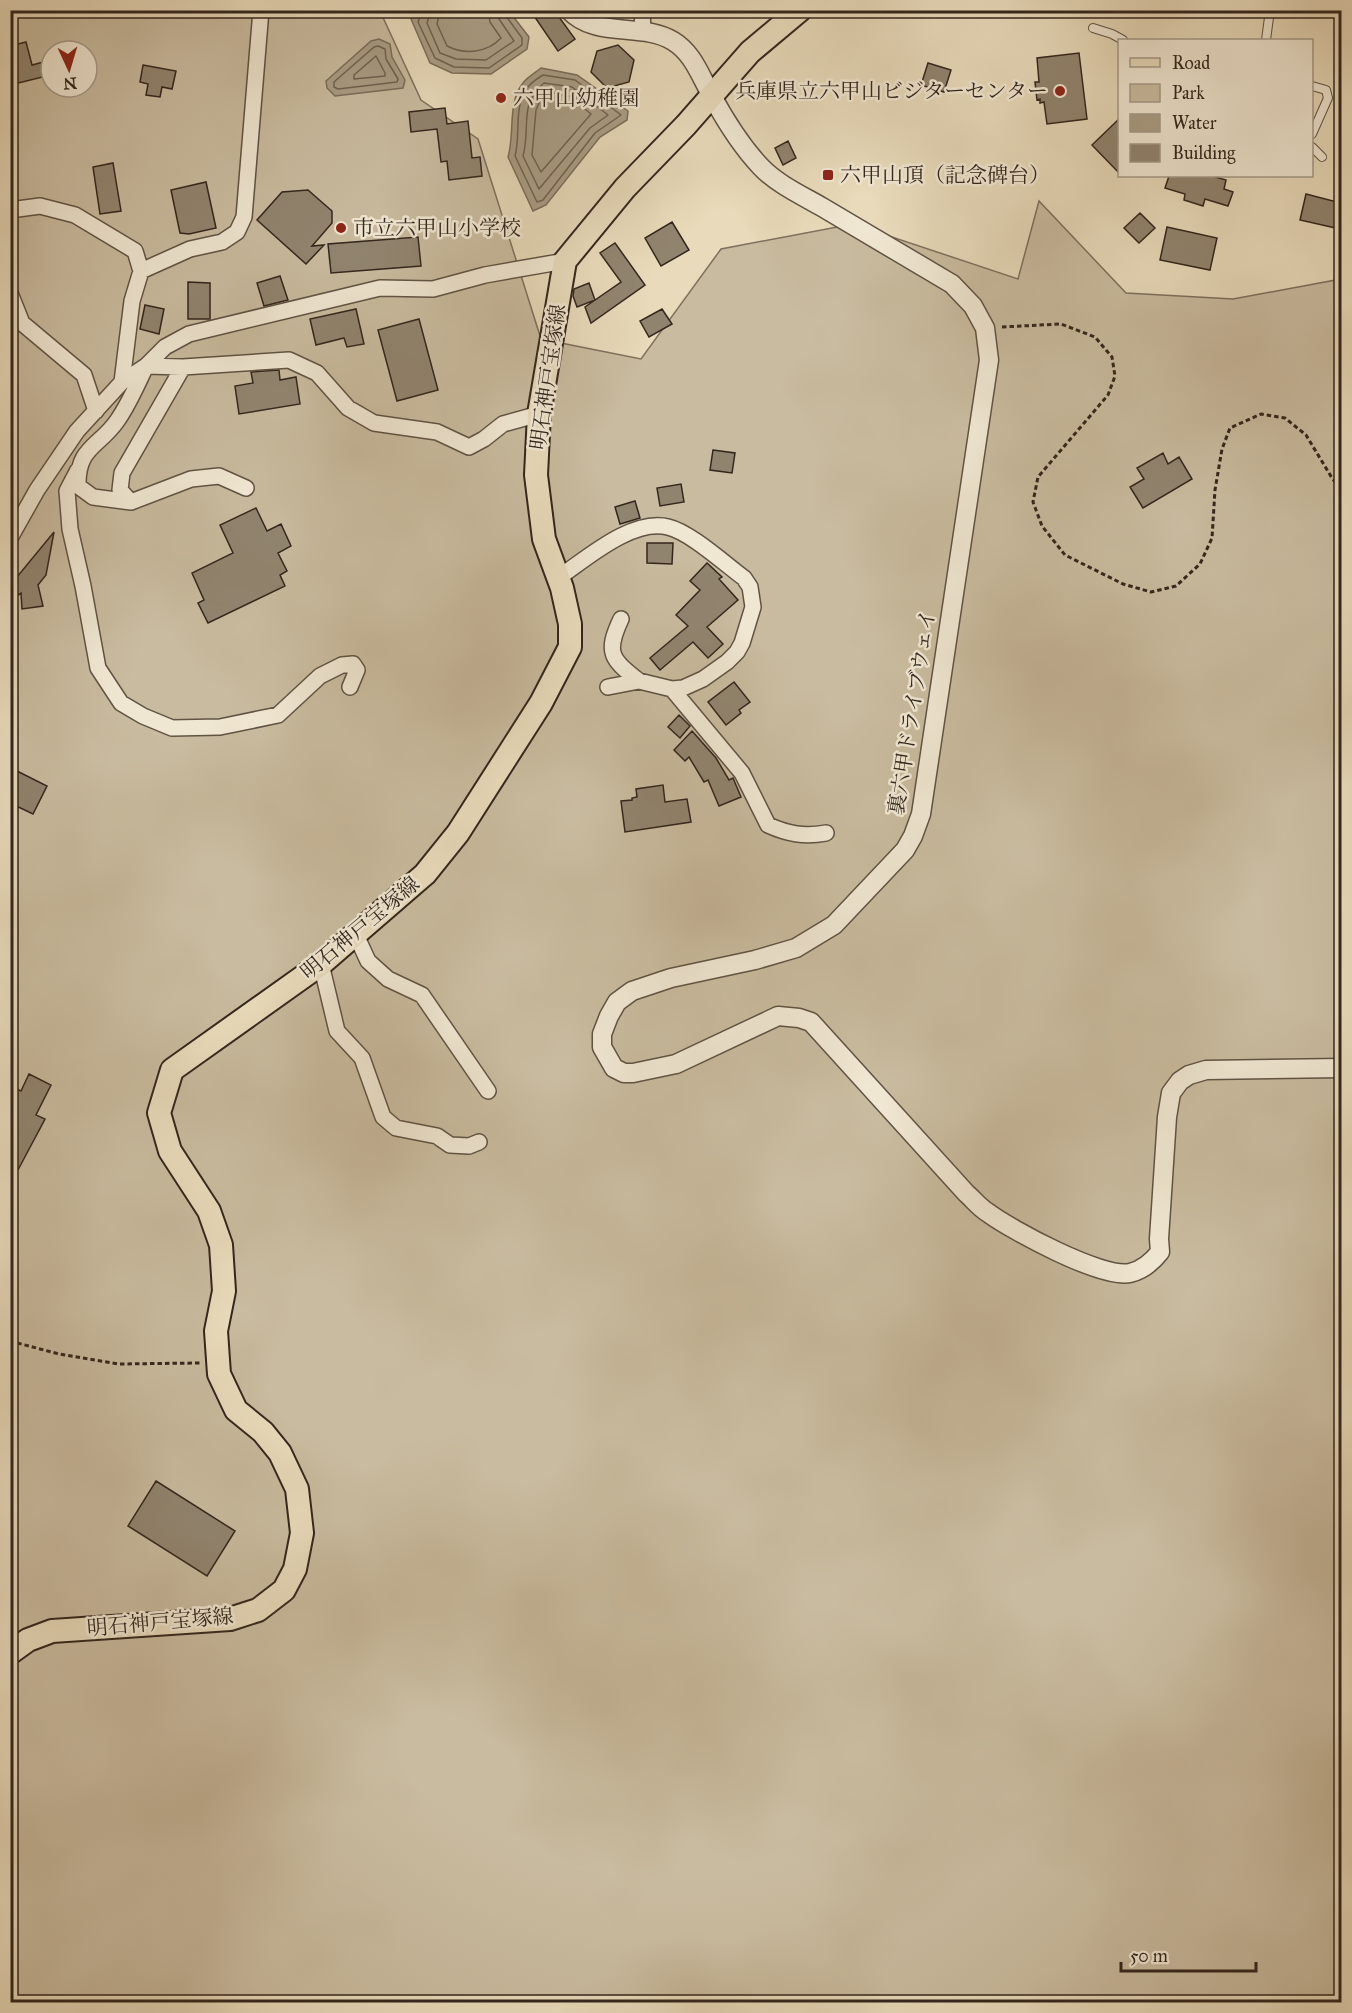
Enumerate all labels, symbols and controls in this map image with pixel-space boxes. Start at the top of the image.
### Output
north arrow [39,39,99,99]
legend [1118,39,1313,177]
text: Road [1172,52,1210,74]
text: N [62,74,77,93]
place label: 兵庫県立六甲山ビジターセンター [735,78,1048,104]
text: Park [1172,82,1205,104]
marker: 兵庫県立六甲山ビジターセンター [1053,84,1067,98]
place label: 六甲山幼稚園 [513,85,639,111]
marker: 六甲山幼稚園 [494,91,508,105]
text: Water [1172,112,1217,134]
text: Building [1172,142,1236,165]
place label: 六甲山頂（記念碑台） [840,162,1050,188]
marker: 六甲山頂（記念碑台） [821,168,835,182]
place label: 市立六甲山小学校 [353,215,521,241]
marker: 市立六甲山小学校 [334,221,348,235]
street label: 明石神戸宝塚線 [525,302,571,452]
street label: 裏六甲ドライブウェイ [883,607,941,817]
street label: 明石神戸宝塚線 [295,871,425,985]
street label: 明石神戸宝塚線 [86,1603,234,1641]
scale bar [1121,1935,1256,1973]
text: 50 m [1130,1945,1168,1967]

